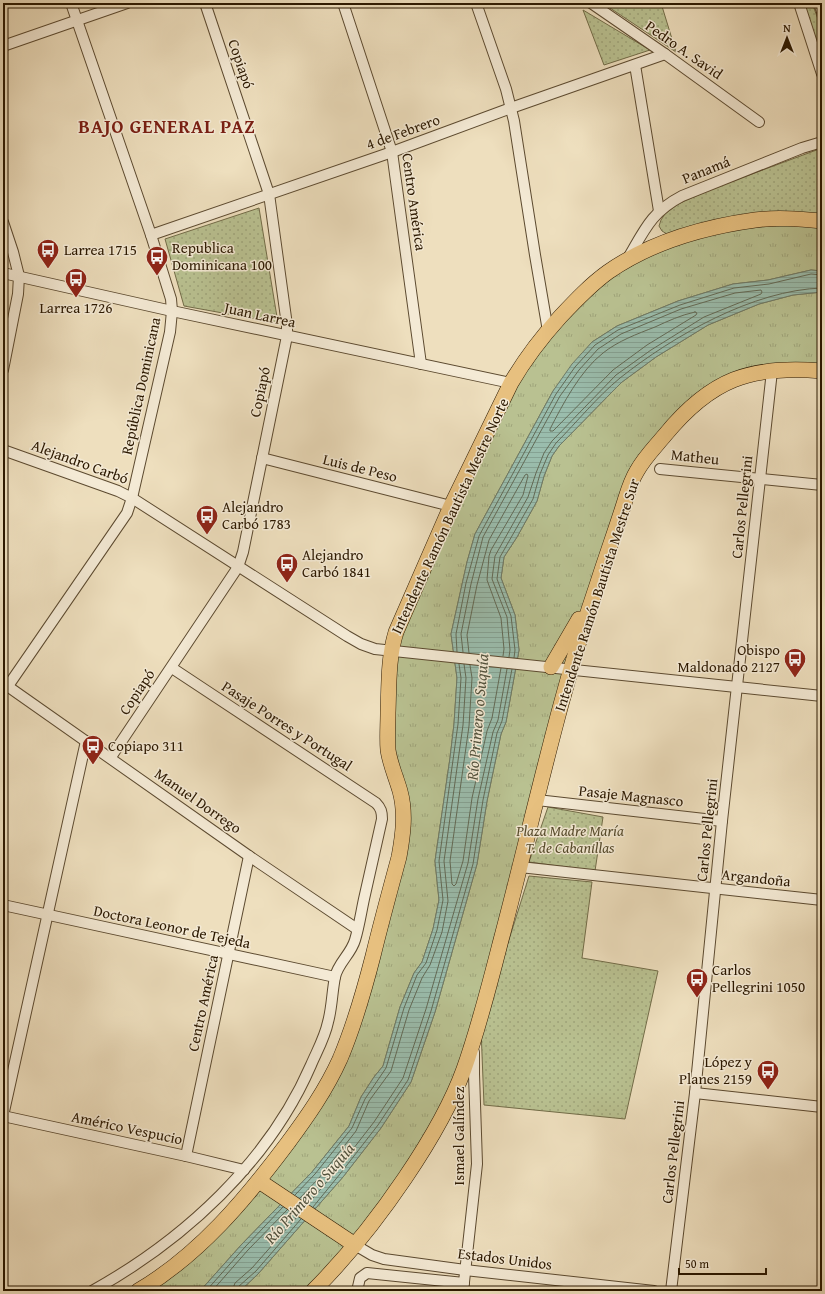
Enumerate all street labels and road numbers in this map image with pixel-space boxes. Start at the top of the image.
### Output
street label: Pedro A. Savid [641,15,727,84]
street label: Copiapó [223,36,260,92]
street label: 4 de Febrero [363,108,443,155]
street label: Panamá [679,150,733,189]
street label: Centro América [397,152,432,252]
street label: Juan Larrea [221,296,298,332]
street label: República Dominicana [116,315,165,457]
street label: Copiapó [244,364,275,419]
street label: Intendente Ramón Bautista Mestre Norte [386,394,514,637]
street label: Alejandro Carbó [29,434,132,489]
street label: Matheu [670,444,721,470]
street label: Luis de Peso [321,448,400,487]
street label: Carlos Pellegrini [726,454,757,560]
street label: Intendente Ramón Bautista Mestre Sur [549,476,644,714]
street label: Copiapó [114,664,160,719]
street label: Pasaje Porres y Portugal [218,675,357,776]
street label: Manuel Dorrego [151,763,246,839]
street label: Carlos Pellegrini [691,777,722,883]
street label: Pasaje Magnasco [578,780,685,811]
street label: Argandoña [720,863,792,892]
street label: Doctora Leonor de Tejeda [92,900,252,953]
street label: Centro América [182,953,223,1053]
street label: Ismael Galíndez [448,1086,469,1185]
street label: Carlos Pellegrini [656,1099,689,1205]
street label: Américo Vespucio [70,1105,185,1150]
street label: Estados Unidos [457,1242,554,1275]

